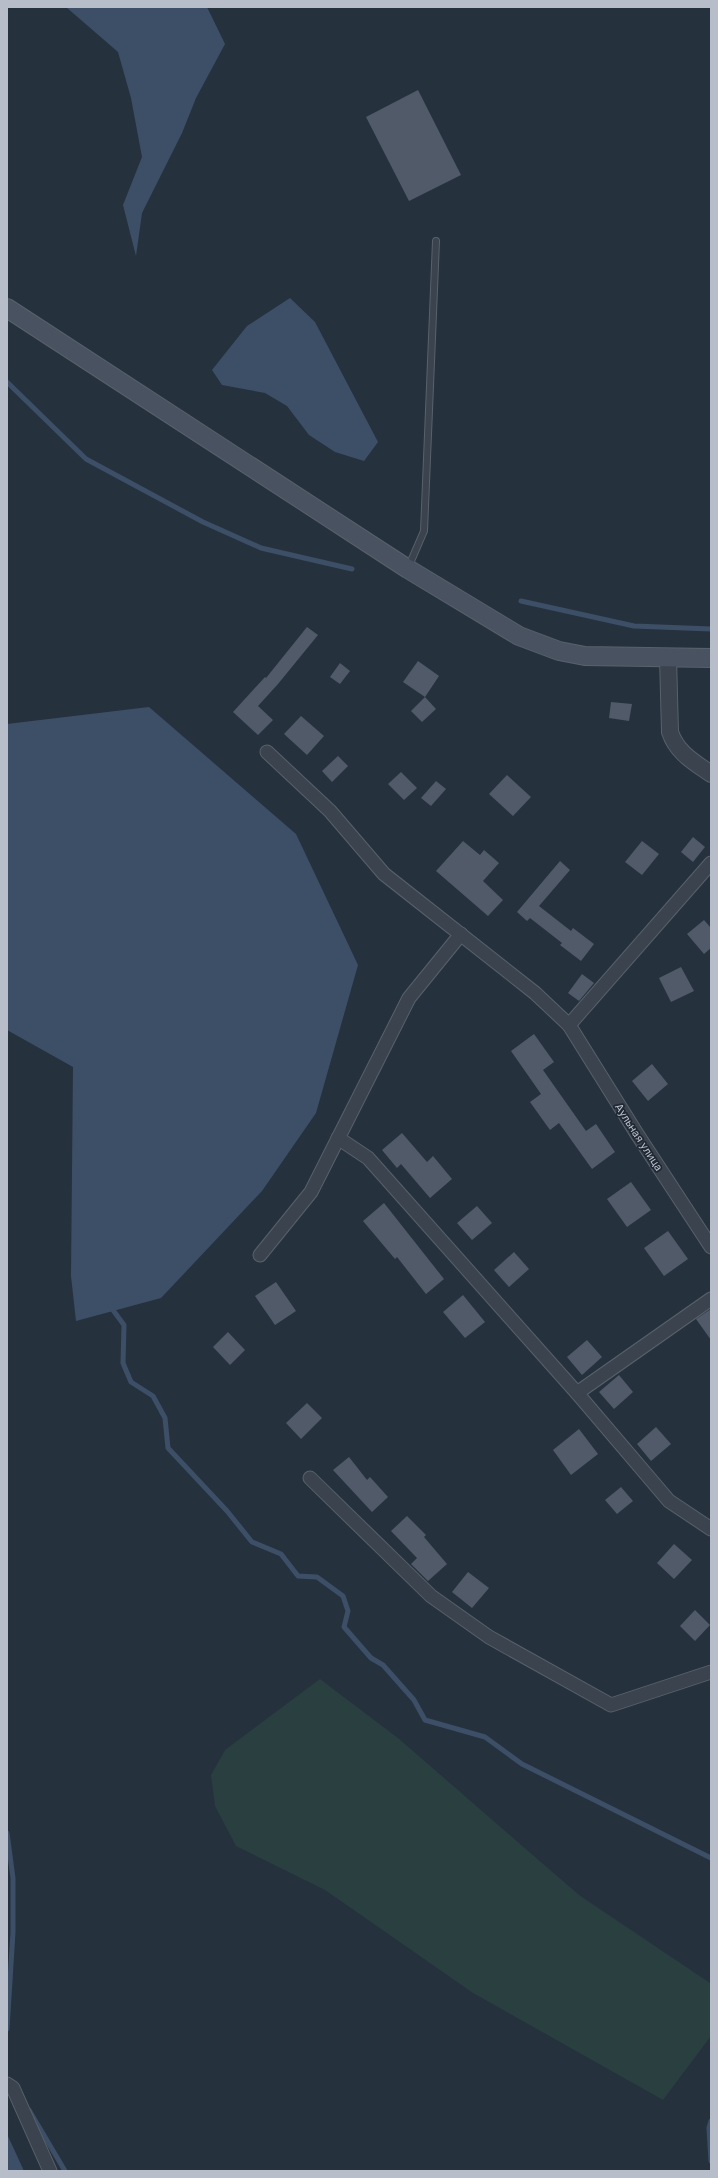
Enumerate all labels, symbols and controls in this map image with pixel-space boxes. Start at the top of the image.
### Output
street label: Аульная улица [612,1101,665,1174]

